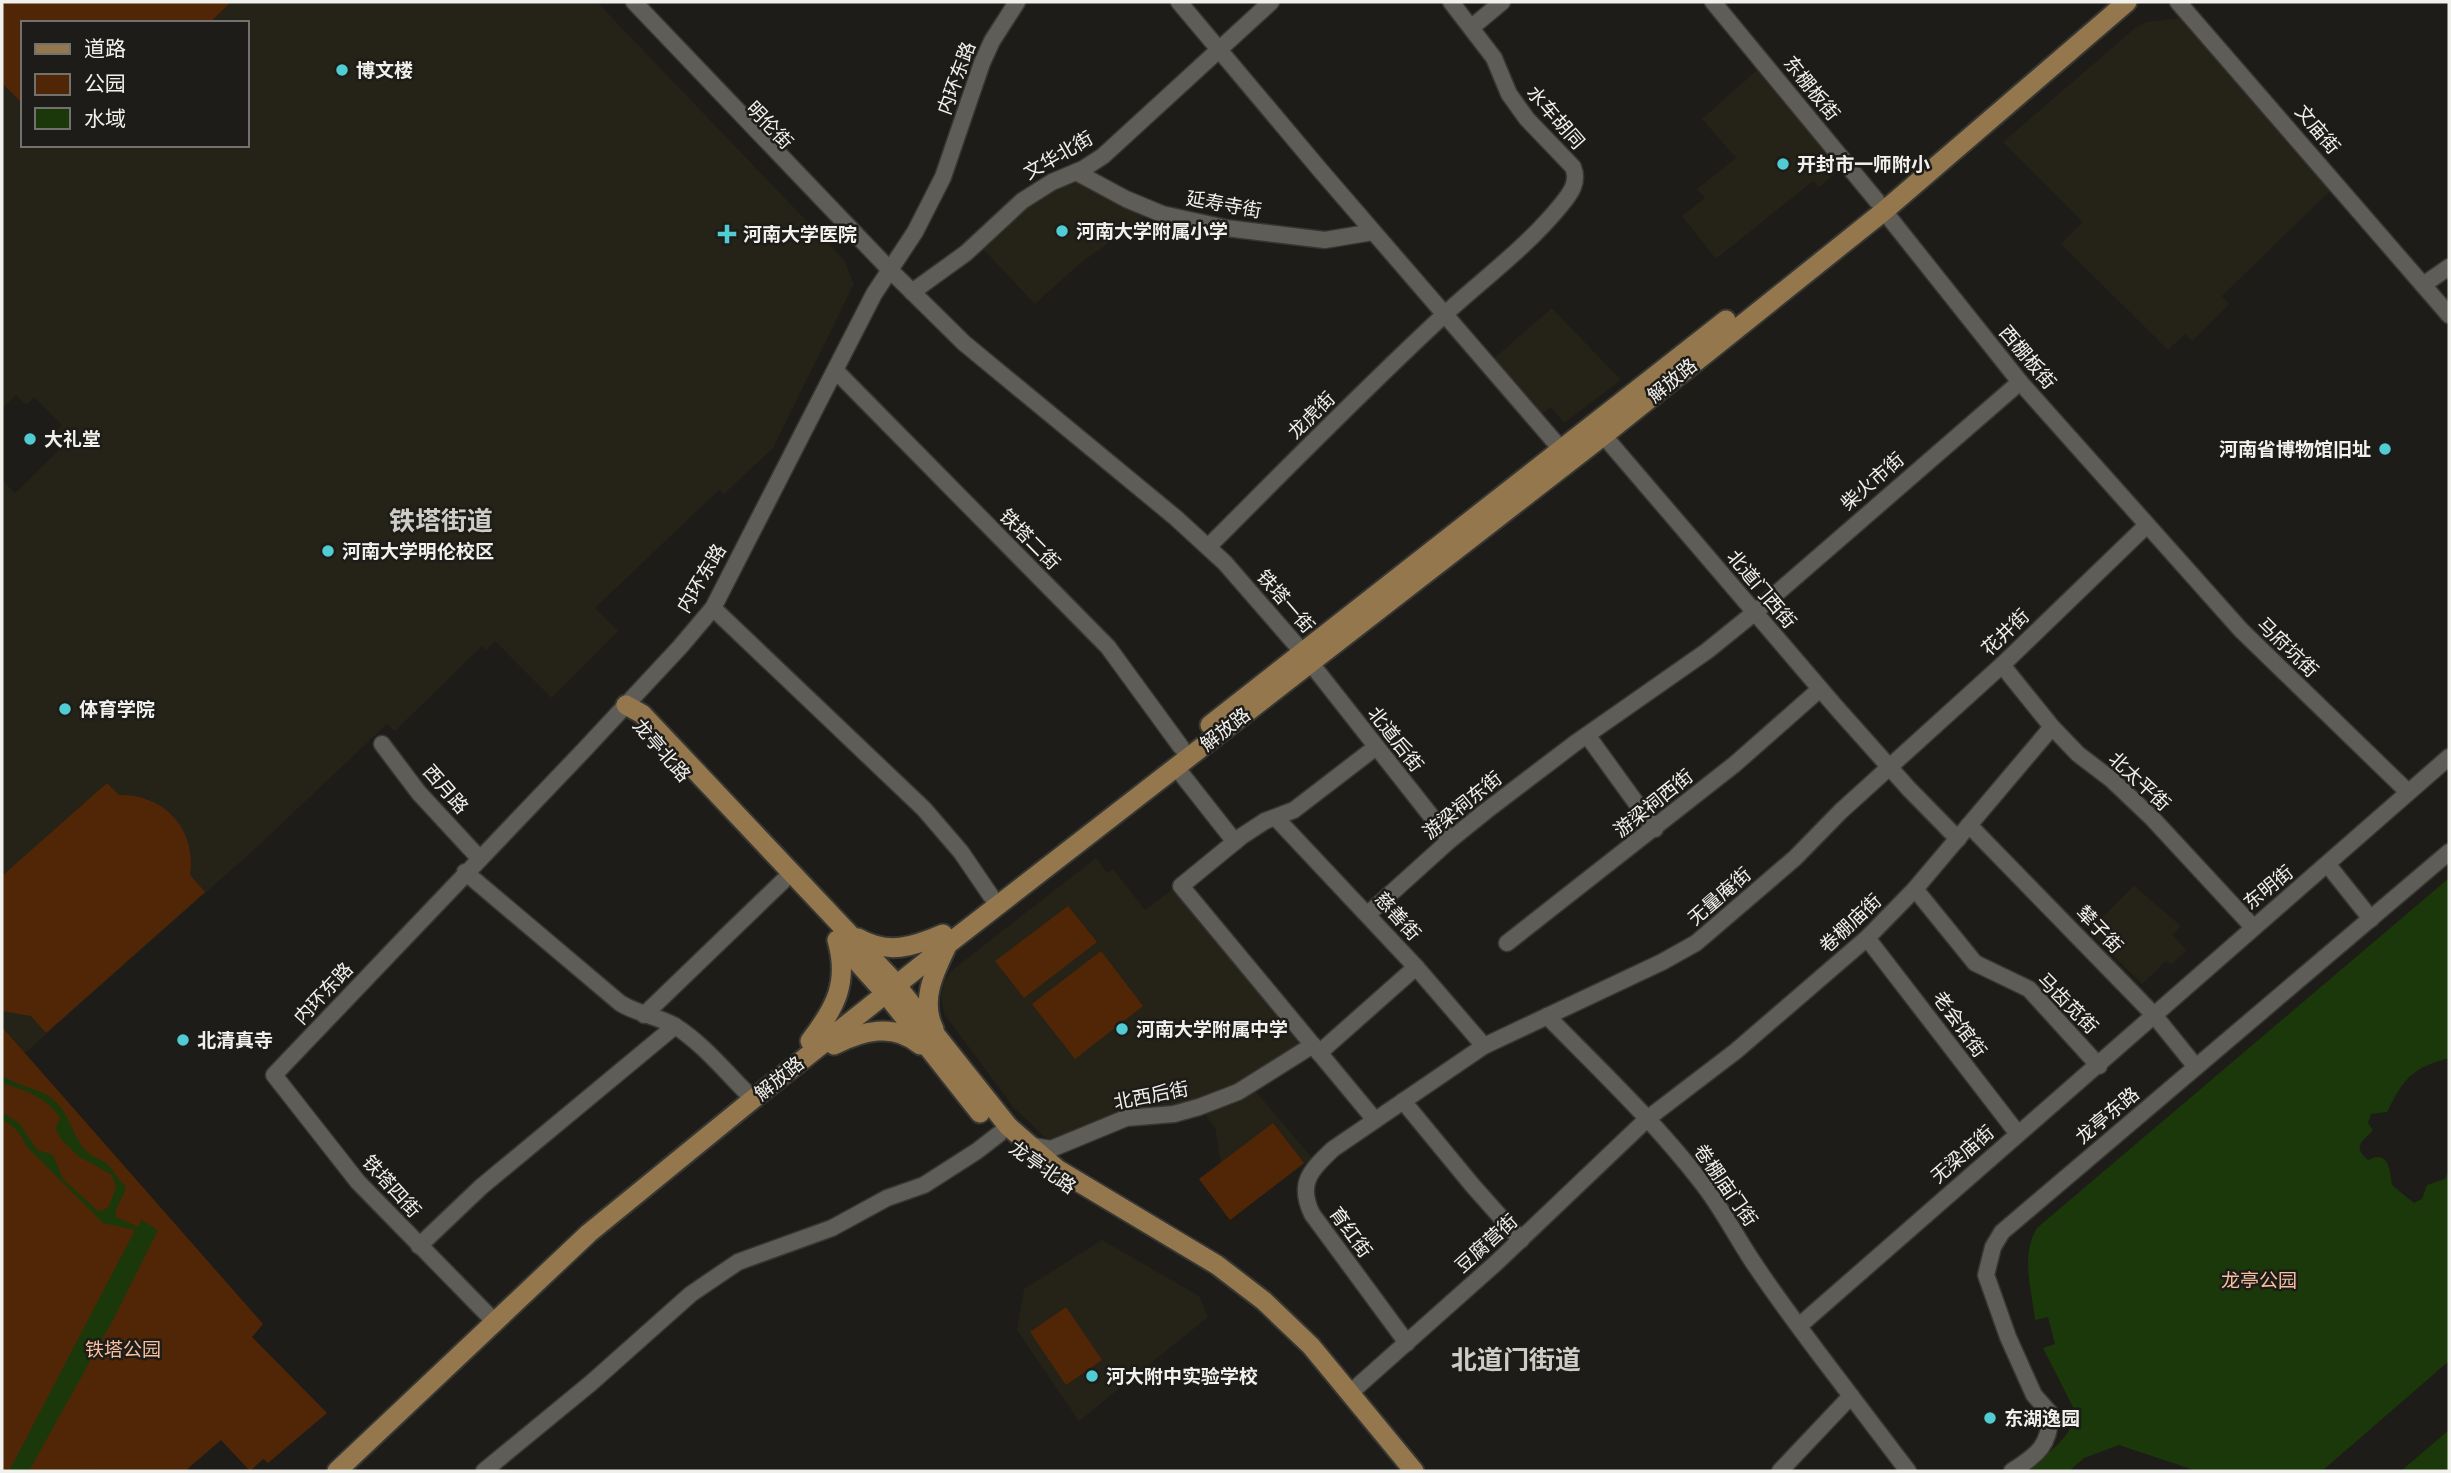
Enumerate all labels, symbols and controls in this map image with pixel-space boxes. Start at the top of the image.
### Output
legend [21,21,248,147]
text: 道路 [84,34,126,62]
street label: 内环东路 [932,38,980,118]
street label: 东棚板街 [1779,51,1845,125]
place label: 博文楼 [356,58,413,82]
marker: 博文楼 [334,62,350,78]
text: 公园 [84,69,126,97]
street label: 水车胡同 [1522,80,1590,154]
street label: 明伦街 [742,96,798,154]
street label: 文庙街 [2290,99,2346,159]
text: 水域 [84,104,126,132]
street label: 文华北街 [1019,126,1097,184]
place label: 开封市一师附小 [1797,152,1930,176]
marker: 开封市一师附小 [1775,156,1791,172]
street label: 延寿寺街 [1184,186,1264,222]
place label: 河南大学附属小学 [1076,219,1228,243]
place label: 河南大学医院 [743,222,857,246]
marker: 河南大学附属小学 [1054,223,1070,239]
marker: 河南大学医院 [717,224,737,244]
street label: 西棚板街 [1994,320,2062,394]
street label: 解放路 [1642,353,1702,407]
street label: 龙虎街 [1282,386,1340,444]
place label: 大礼堂 [44,427,101,451]
marker: 大礼堂 [22,431,38,447]
place label: 河南省博物馆旧址 [2219,437,2371,461]
marker: 河南省博物馆旧址 [2377,441,2393,457]
street label: 柴火市街 [1835,447,1909,515]
district label: 铁塔街道 [389,503,493,537]
street label: 铁塔二街 [995,504,1065,574]
place label: 河南大学明伦校区 [342,539,494,563]
street label: 内环东路 [671,539,731,617]
marker: 河南大学明伦校区 [320,543,336,559]
street label: 北道门西街 [1722,545,1802,633]
street label: 铁塔一街 [1252,564,1320,638]
street label: 花井街 [1976,604,2034,660]
street label: 马府坑街 [2252,612,2324,682]
place label: 体育学院 [79,697,155,721]
marker: 体育学院 [57,701,73,717]
street label: 解放路 [1195,702,1255,756]
street label: 北道后街 [1363,702,1429,776]
street label: 龙亭北路 [628,713,696,787]
street label: 北太平街 [2104,746,2176,816]
street label: 西月路 [418,760,474,818]
street label: 游梁祠西街 [1609,764,1697,842]
street label: 游梁祠东街 [1418,766,1506,844]
street label: 东明街 [2238,860,2298,914]
street label: 无量庵街 [1682,862,1756,930]
street label: 慈善街 [1370,887,1426,945]
street label: 卷棚庙街 [1814,888,1886,958]
street label: 辇子街 [2072,900,2128,958]
street label: 内环东路 [288,957,358,1029]
street label: 马齿苋街 [2033,968,2103,1038]
street label: 老会馆街 [1928,986,1992,1062]
place label: 河南大学附属中学 [1136,1017,1288,1041]
marker: 河南大学附属中学 [1114,1021,1130,1037]
place label: 北清真寺 [197,1028,273,1052]
marker: 北清真寺 [175,1032,191,1048]
street label: 解放路 [749,1051,809,1105]
street label: 北西后街 [1111,1076,1191,1114]
street label: 龙亭东路 [2070,1081,2144,1149]
street label: 无梁庙街 [1925,1120,1999,1188]
street label: 龙亭北路 [1005,1135,1081,1199]
street label: 卷棚庙门街 [1689,1139,1763,1231]
street label: 铁塔四街 [358,1150,426,1222]
street label: 育红街 [1325,1202,1377,1262]
street label: 豆腐营街 [1450,1209,1522,1277]
park label: 龙亭公园 [2221,1268,2297,1292]
park label: 铁塔公园 [85,1337,161,1361]
district label: 北道门街道 [1451,1342,1581,1376]
place label: 河大附中实验学校 [1106,1364,1258,1388]
marker: 河大附中实验学校 [1084,1368,1100,1384]
place label: 东湖逸园 [2004,1406,2080,1430]
marker: 东湖逸园 [1982,1410,1998,1426]

